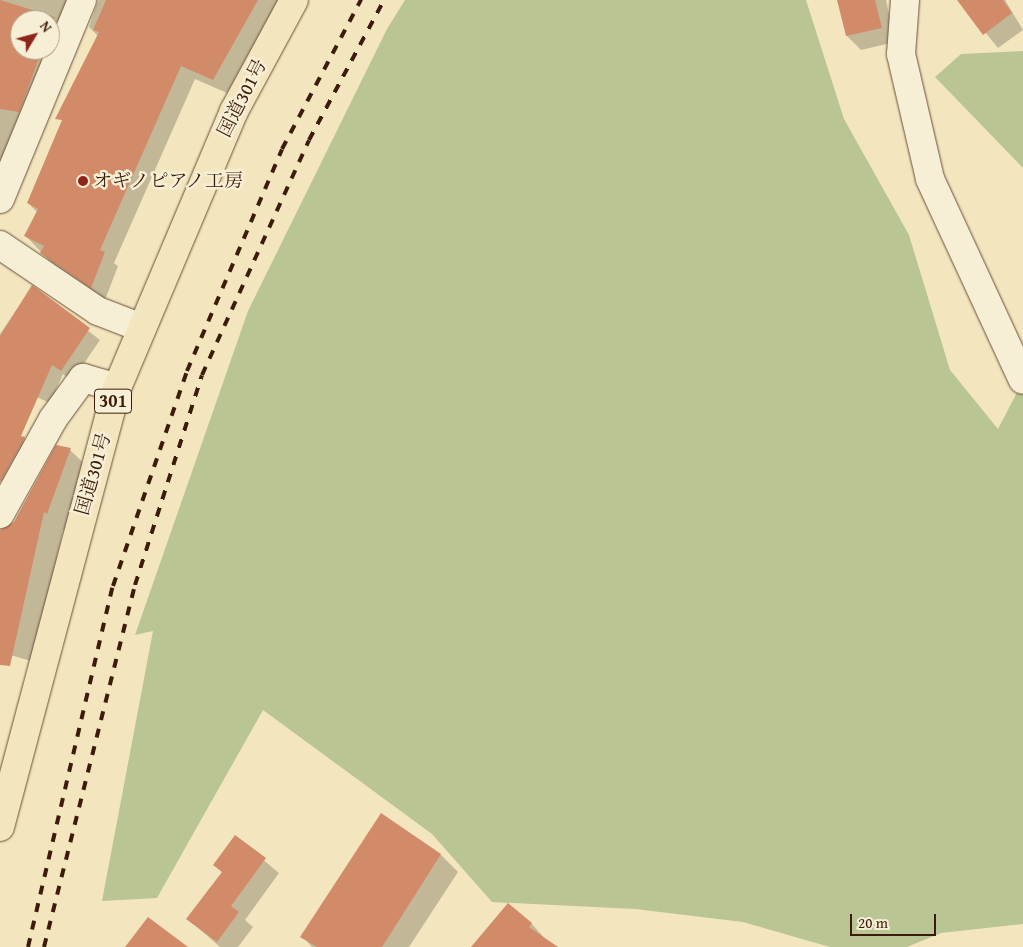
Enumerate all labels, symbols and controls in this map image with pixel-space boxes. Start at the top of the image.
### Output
north arrow [10,10,60,60]
text: N [35,17,57,36]
street label: 国道301号 [213,55,271,141]
place label: オギノピアノ工房 [93,170,245,192]
marker: オギノピアノ工房 [77,175,89,187]
road number: 301 [93,386,133,416]
street label: 国道301号 [70,430,116,518]
scale bar [853,904,939,936]
text: 20 m [858,912,888,933]

